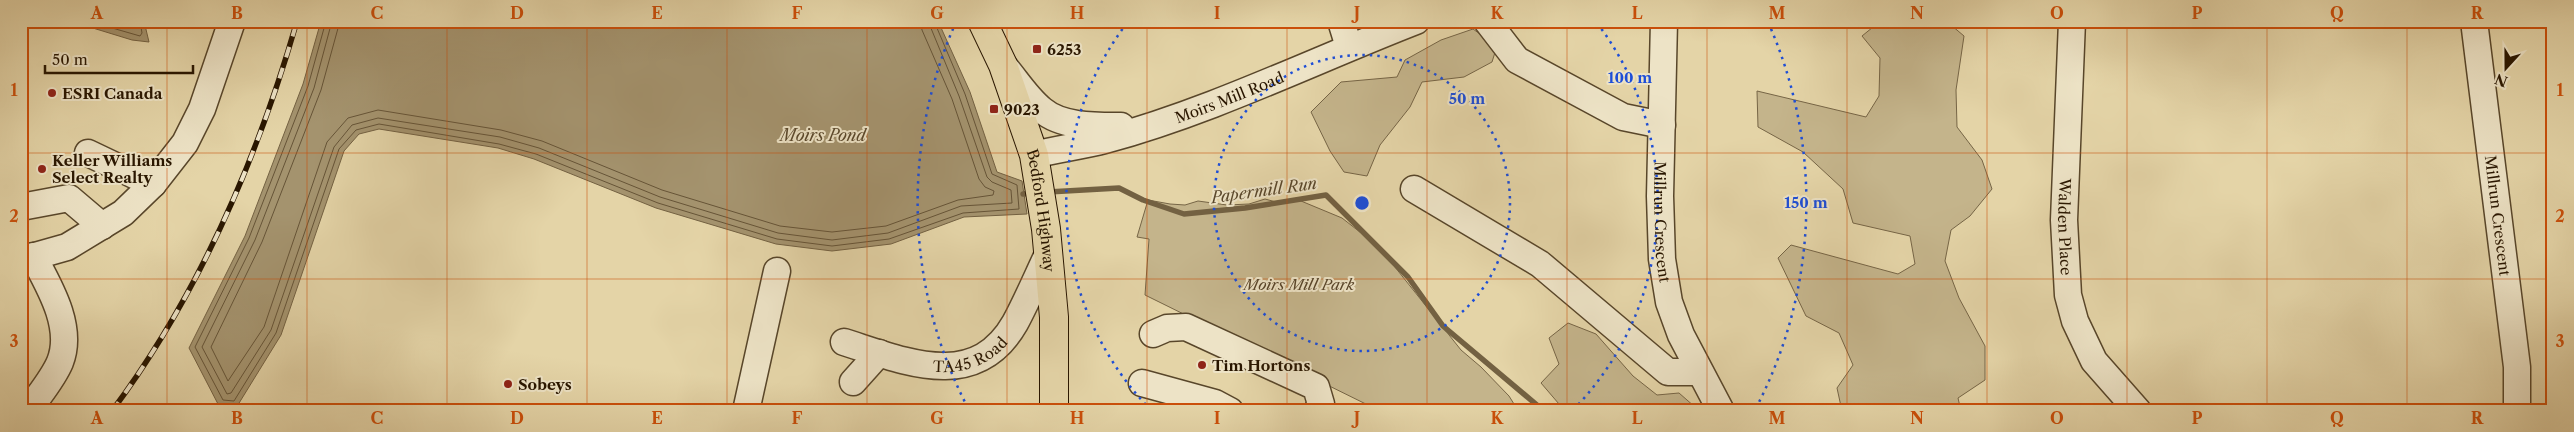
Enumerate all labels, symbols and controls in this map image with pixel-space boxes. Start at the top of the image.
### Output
text: A [90,3,104,23]
text: B [231,3,243,23]
text: C [371,3,383,23]
text: D [510,3,524,23]
text: E [651,3,663,23]
text: F [792,3,803,23]
text: G [930,3,944,23]
text: H [1070,3,1084,23]
text: I [1214,3,1221,23]
text: J [1351,3,1360,23]
text: K [1491,3,1505,23]
text: L [1631,3,1643,23]
text: M [1769,3,1786,23]
text: N [1910,3,1924,23]
text: O [2050,3,2064,23]
text: P [2192,3,2203,23]
text: Q [2330,3,2344,23]
text: R [2471,3,2484,23]
place label: 6253 [1047,40,1082,59]
scale bar [45,42,192,74]
north arrow [2482,42,2532,92]
marker: 6253 [1031,43,1043,55]
text: 50 m [52,50,88,69]
street label: Moirs Mill Road [1172,67,1286,127]
text: 100 m [1608,68,1652,87]
text: N [2492,70,2510,91]
text: 1 [10,80,18,100]
text: 1 [2556,80,2564,100]
place label: ESRI Canada [62,84,163,103]
marker: ESRI Canada [46,87,58,99]
text: 50 m [1449,89,1485,108]
place label: 9023 [1004,100,1040,119]
marker: 9023 [988,103,1000,115]
water label: Moirs Pond [778,125,867,145]
street label: Bedford Highway [1023,146,1059,273]
place label: Keller Williams Select Realty [52,151,172,187]
street label: Millrun Crescent [2481,154,2515,278]
street label: Millrun Crescent [1650,161,1675,284]
marker: Keller Williams Select Realty [36,163,48,175]
water label: Papermill Run [1208,173,1318,208]
street label: Walden Place [2054,177,2076,276]
text: 150 m [1784,193,1828,212]
centre of rings [1353,194,1371,212]
text: 2 [9,206,19,226]
text: 2 [2555,206,2565,226]
park label: Moirs Mill Park [1242,275,1354,294]
text: 3 [9,331,19,351]
text: 3 [2555,331,2565,351]
street label: TA45 Road [933,332,1011,376]
place label: Tim Hortons [1212,356,1310,375]
marker: Tim Hortons [1196,359,1208,371]
place label: Sobeys [518,375,572,394]
marker: Sobeys [502,378,514,390]
text: A [90,408,104,428]
text: B [231,408,243,428]
text: C [371,408,383,428]
text: D [510,408,524,428]
text: E [651,408,663,428]
text: F [792,408,803,428]
text: G [930,408,944,428]
text: H [1070,408,1084,428]
text: I [1214,408,1221,428]
text: J [1351,408,1360,428]
text: K [1491,408,1505,428]
text: L [1631,408,1643,428]
text: M [1769,408,1786,428]
text: N [1910,408,1924,428]
text: O [2050,408,2064,428]
text: P [2192,408,2203,428]
text: Q [2330,408,2344,428]
text: R [2471,408,2484,428]

